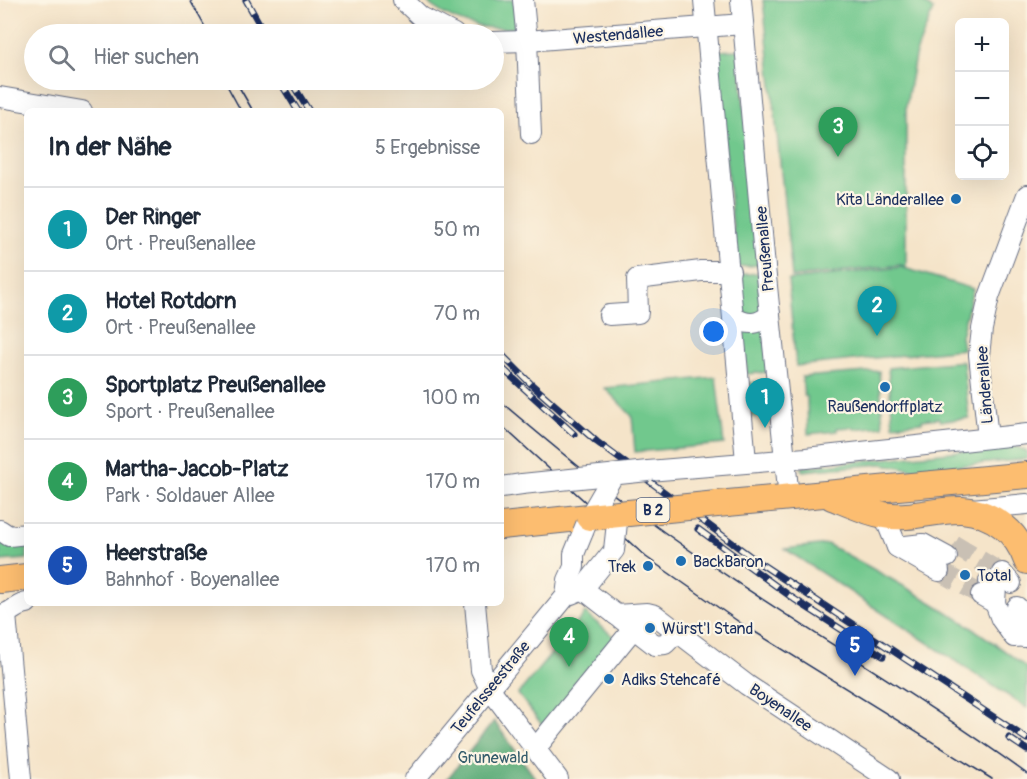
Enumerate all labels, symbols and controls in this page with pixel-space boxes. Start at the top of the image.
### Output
map controls [955,18,1009,180]
button: + [955,18,1009,72]
street label: Westendallee [572,21,664,49]
search box [24,24,504,90]
icon: search [45,41,78,74]
text: Hier suchen [93,43,199,71]
button: − [955,72,1009,126]
pin: 3 [818,108,858,157]
button: locate [955,126,1009,180]
text: In der Nähe [48,131,171,163]
text: 5 Ergebnisse [375,135,480,160]
place label: Kita Länderallee [836,190,944,210]
marker: Kita Länderallee [949,192,963,206]
text: Der Ringer [105,203,201,231]
street label: Preußenallee [751,205,779,293]
text: 1 [64,217,71,242]
text: 50 m [433,217,480,242]
text: Ort · Preußenallee [105,231,256,256]
pin: 2 [858,286,896,336]
text: Hotel Rotdorn [105,287,236,315]
text: 2 [62,301,73,326]
text: 70 m [434,301,480,326]
text: Ort · Preußenallee [105,315,256,340]
your location [699,317,728,346]
street label: Länderallee [972,345,998,425]
text: Sportplatz Preußenallee [105,371,325,399]
pin: 1 [746,378,784,428]
marker: Raußendorffplatz [878,380,892,394]
text: 3 [62,385,73,410]
text: 100 m [423,385,480,410]
place label: Raußendorffplatz [827,397,943,417]
text: Sport · Preußenallee [105,399,275,424]
text: Martha-Jacob-Platz [105,455,288,483]
text: 4 [62,469,73,494]
text: 170 m [426,469,480,494]
text: Park · Soldauer Allee [105,483,275,508]
road number: B 2 [636,498,670,522]
text: Heerstraße [105,539,207,567]
place label: BackBaron [693,552,764,572]
text: 5 [62,553,73,578]
text: 170 m [426,553,480,578]
marker: BackBaron [674,554,688,568]
place label: Trek [608,557,636,577]
marker: Trek [641,559,655,573]
place label: Total [977,566,1011,586]
text: Bahnhof · Boyenallee [105,567,279,592]
marker: Total [958,568,972,582]
pin: 4 [550,618,588,667]
place label: Würst'l Stand [662,619,753,639]
marker: Würst'l Stand [643,621,657,635]
pin: 5 [836,626,874,676]
street label: Teufelsseestraße [447,637,535,738]
place label: Adiks Stehcafé [621,670,721,690]
marker: Adiks Stehcafé [602,672,616,686]
street label: Boyenallee [745,679,816,736]
park label: Grunewald [457,748,529,768]

